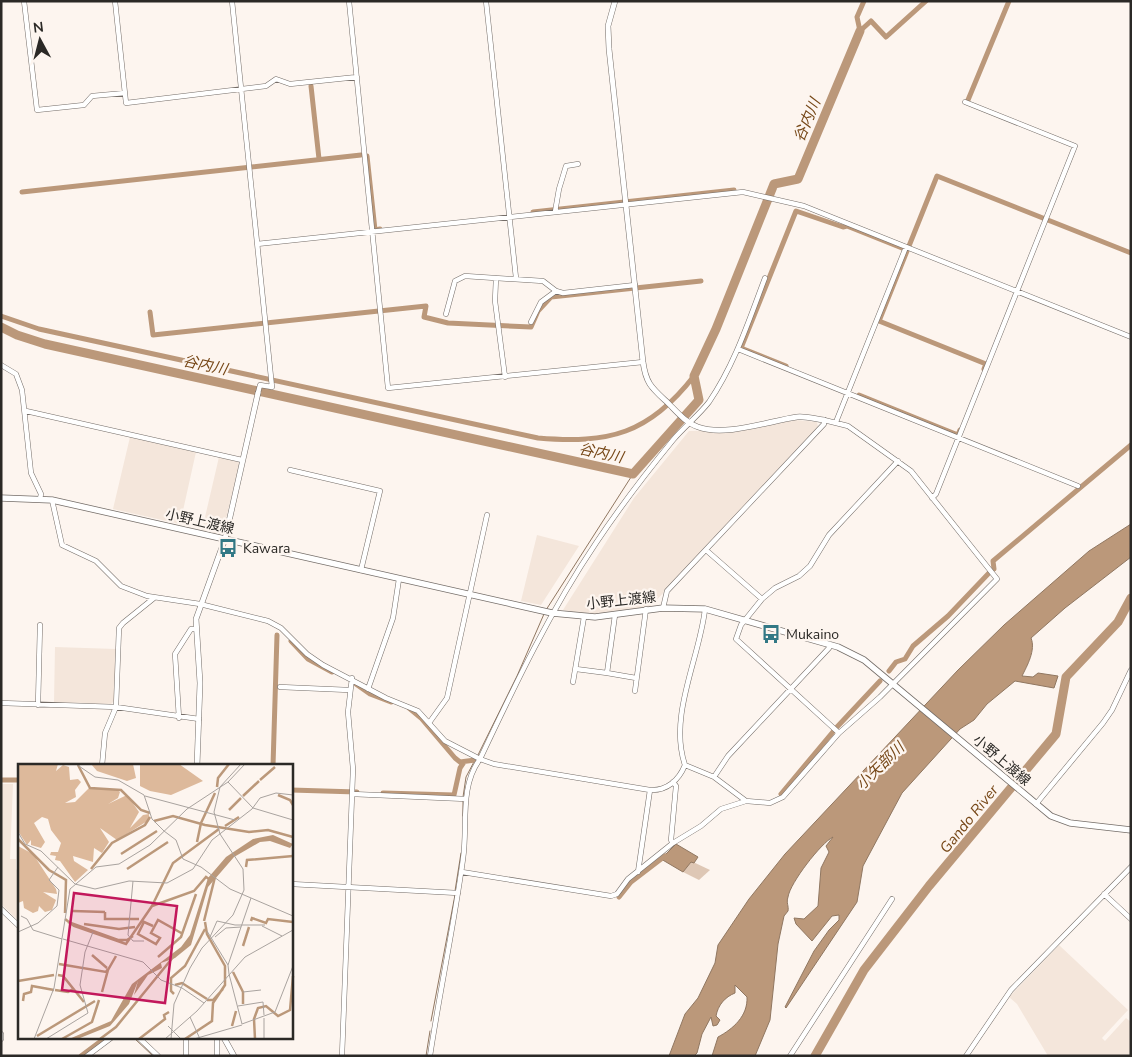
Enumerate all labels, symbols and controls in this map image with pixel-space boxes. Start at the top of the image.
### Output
north arrow [15,15,65,65]
text: N [32,18,45,38]
water label: 谷内川 [789,94,826,145]
water label: 谷内川 [181,351,231,380]
water label: 谷内川 [577,439,627,468]
street label: 小野上渡線 [164,504,236,539]
bus stop icon: Kawara [217,537,239,559]
place label: Kawara [243,539,291,558]
street label: 小野上渡線 [585,587,657,614]
bus stop icon: Mukaino [760,623,782,645]
place label: Mukaino [786,625,839,644]
street label: 小野上渡線 [969,731,1035,790]
water label: 小矢部川 [851,737,910,794]
inset map [18,764,292,1040]
water label: Gando River [935,780,1003,857]

